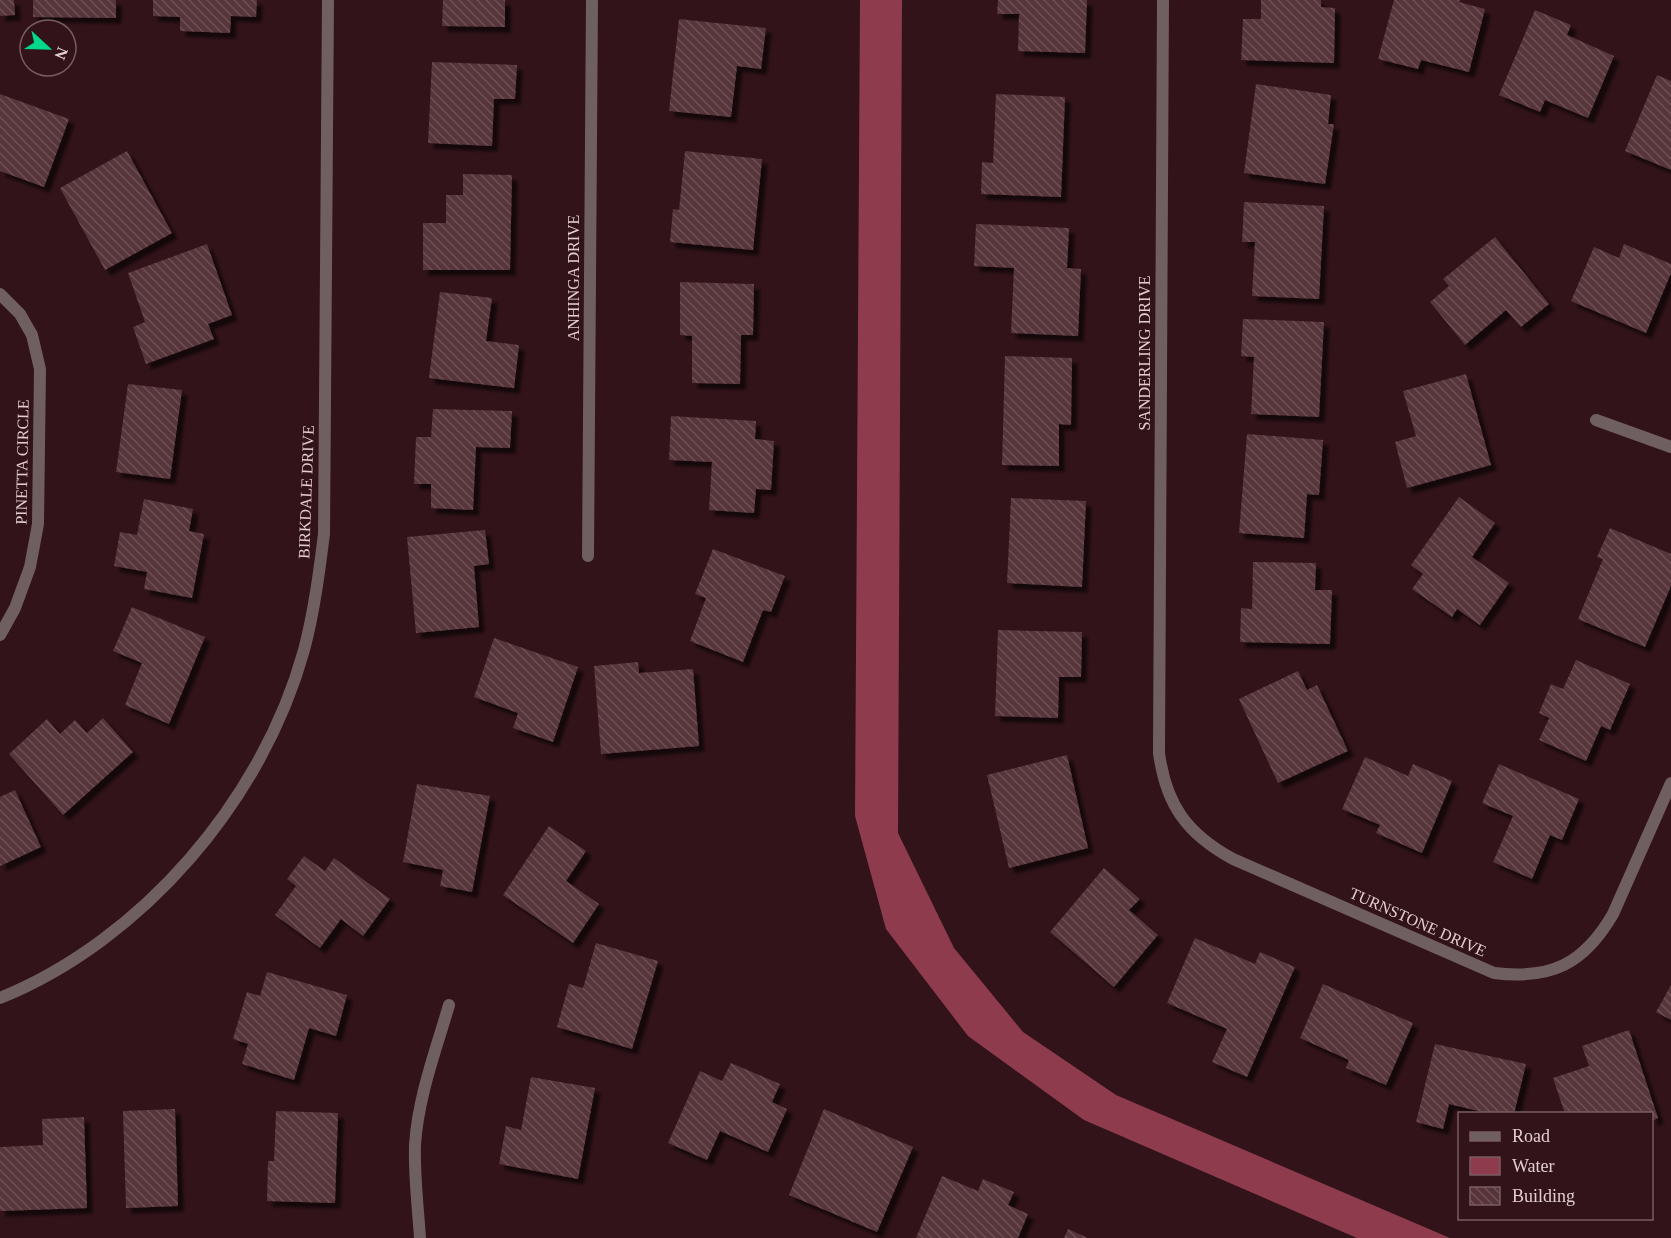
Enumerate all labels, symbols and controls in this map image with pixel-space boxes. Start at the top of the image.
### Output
north arrow [18,18,78,78]
text: N [51,45,71,62]
street label: ANHINGA DRIVE [565,215,582,341]
street label: SANDERLING DRIVE [1136,275,1153,431]
street label: PINETTA CIRCLE [12,399,32,525]
street label: BIRKDALE DRIVE [295,425,317,559]
street label: TURNSTONE DRIVE [1347,884,1489,960]
legend [1458,1112,1653,1220]
text: Road [1512,1126,1550,1146]
text: Water [1512,1156,1555,1176]
text: Building [1512,1186,1575,1206]

